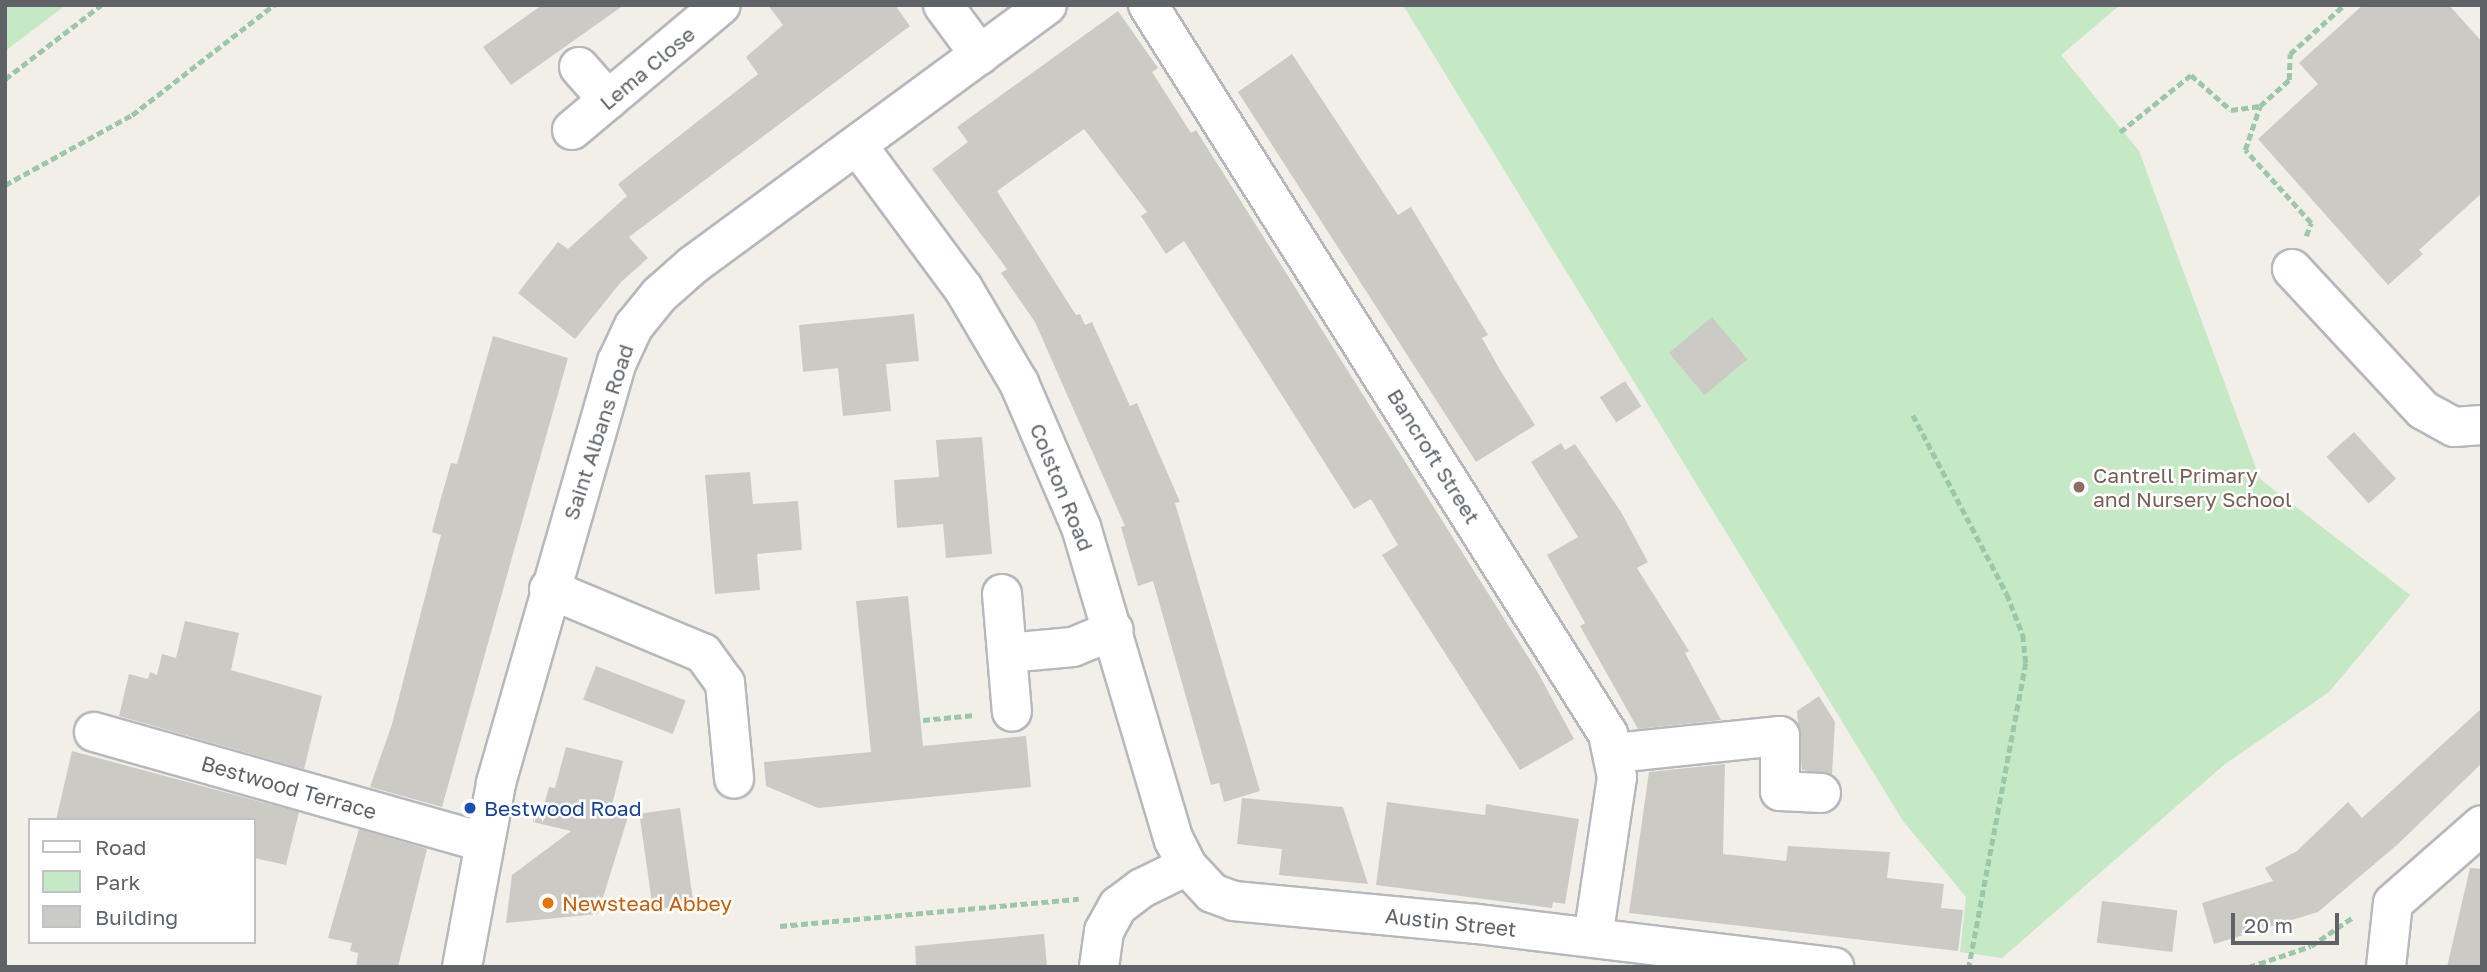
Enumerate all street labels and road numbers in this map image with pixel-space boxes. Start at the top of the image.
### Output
street label: Lema Close [594,21,700,115]
street label: Saint Albans Road [558,341,638,523]
street label: Bancroft Street [1382,384,1486,528]
street label: Colston Road [1025,420,1099,554]
street label: Bestwood Terrace [198,750,380,824]
street label: Austin Street [1384,903,1518,941]

